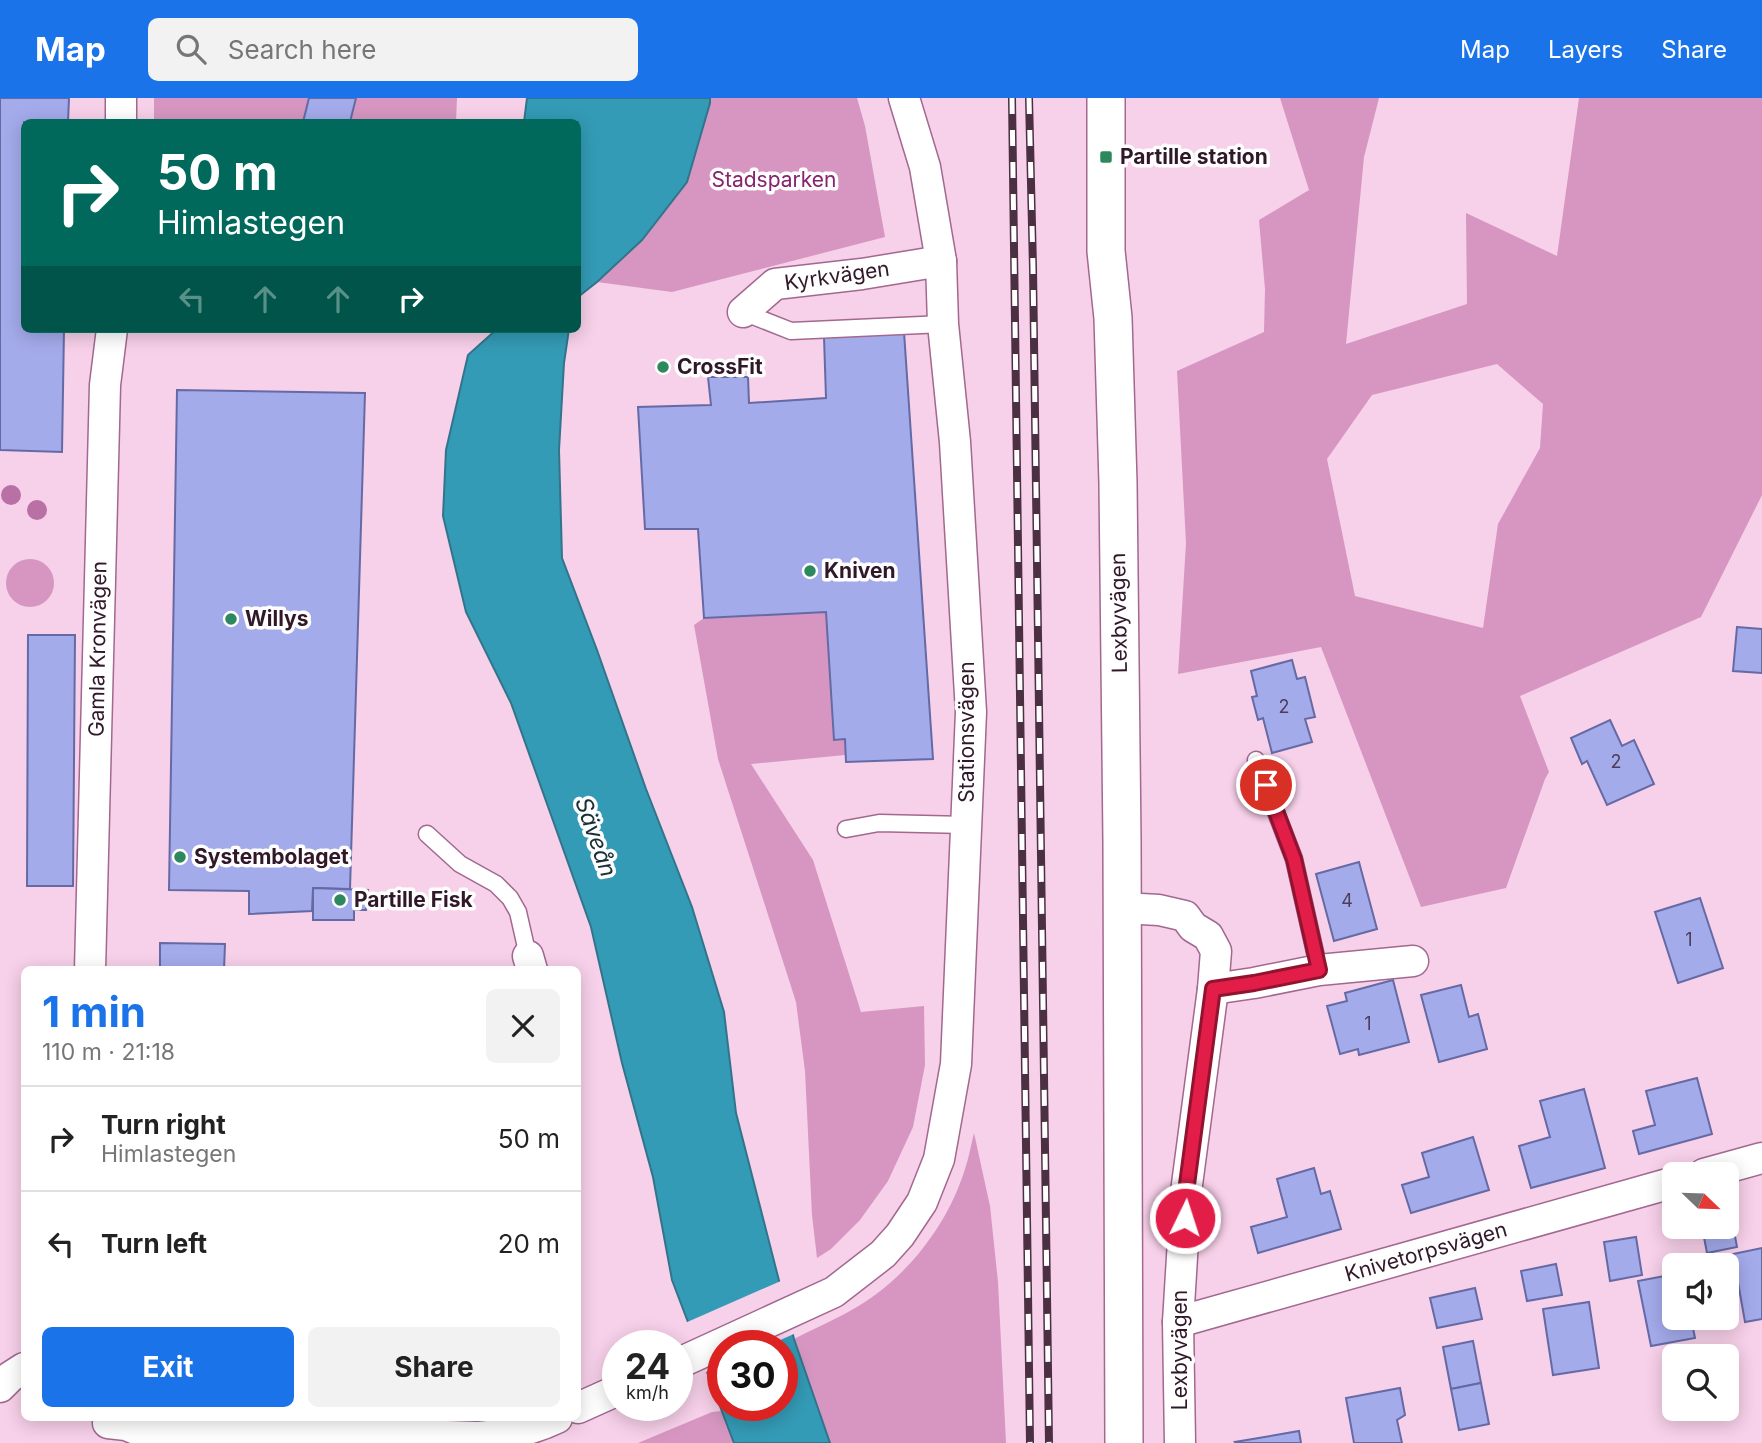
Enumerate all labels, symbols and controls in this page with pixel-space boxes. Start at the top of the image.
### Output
search box [148,18,638,81]
text: Map [35,29,106,69]
icon: search [172,30,210,68]
text: Search here [228,34,376,65]
text: Map [1460,35,1510,64]
text: Layers [1548,35,1623,64]
text: Share [1661,35,1727,64]
text: 50 m [157,143,278,202]
place label: Partille station [1120,144,1268,169]
icon: right [42,147,133,238]
marker: Partille station [1098,149,1114,165]
park label: Stadsparken [712,167,836,192]
text: Himlastegen [157,203,345,242]
street label: Kyrkvägen [783,256,891,295]
icon: left [173,280,211,318]
icon: ahead [246,280,284,318]
icon: ahead [319,280,357,318]
icon: right [392,280,430,318]
place label: CrossFit [677,354,763,379]
marker: CrossFit [655,359,671,375]
street label: Lexbyvägen [1105,553,1132,673]
place label: Kniven [824,558,896,583]
street label: Gamla Kronvägen [83,561,112,737]
marker: Kniven [802,563,818,579]
place label: Willys [245,606,308,631]
marker: Willys [223,611,239,627]
street label: Stationsvägen [954,661,979,803]
house number: 2 [1279,696,1289,717]
house number: 2 [1611,751,1621,772]
pin [1236,755,1296,815]
icon: arrive [1247,766,1285,804]
water label: Säveån [569,794,623,880]
place label: Systembolaget [194,844,349,869]
marker: Systembolaget [172,849,188,865]
place label: Partille Fisk [354,887,474,912]
house number: 4 [1341,890,1353,911]
marker: Partille Fisk [332,892,348,908]
house number: 1 [1685,929,1693,950]
text: 1 min [42,986,146,1037]
button: close [486,989,560,1063]
house number: 1 [1364,1013,1372,1034]
text: 110 m · 21:18 [42,1038,175,1066]
text: Turn right [101,1109,226,1140]
icon: right [42,1120,80,1158]
text: 50 m [498,1123,560,1154]
text: Himlastegen [101,1140,236,1168]
north arrow [1662,1162,1740,1239]
map controls [1662,1162,1739,1421]
position arrow [1148,1181,1222,1255]
street label: Knivetorpsvägen [1342,1216,1510,1287]
icon: left [42,1225,80,1263]
text: Turn left [101,1228,207,1259]
text: 20 m [498,1228,560,1259]
button: sound [1662,1253,1739,1330]
street label: Lexbyvägen [1167,1290,1192,1410]
button: Exit [42,1327,294,1407]
button: Share [308,1327,560,1407]
speed limit sign: 30 [707,1330,798,1421]
button: search [1662,1344,1739,1421]
text: 24 [625,1345,670,1387]
text: km/h [626,1382,669,1403]

